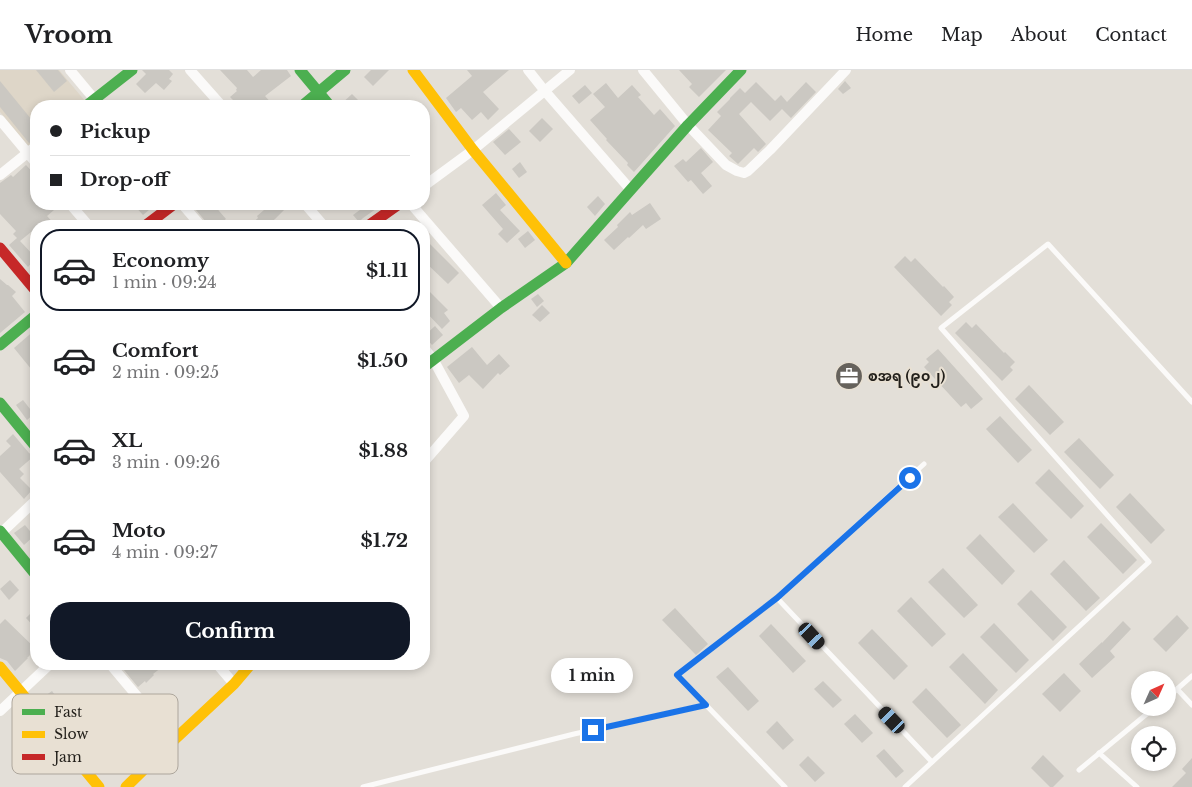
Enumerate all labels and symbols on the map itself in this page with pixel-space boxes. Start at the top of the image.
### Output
office icon: စအရ (၉၀၂) [834,361,864,391]
place label: စအရ (၉၀၂) [868,367,945,388]
route start [899,467,921,489]
car [796,620,827,652]
callout: 1 min [552,658,634,692]
north arrow [1131,671,1176,716]
legend [12,694,178,774]
text: Fast [54,703,83,721]
car [876,704,907,736]
route end [582,719,604,741]
text: Slow [54,725,88,743]
text: Jam [52,748,82,766]

